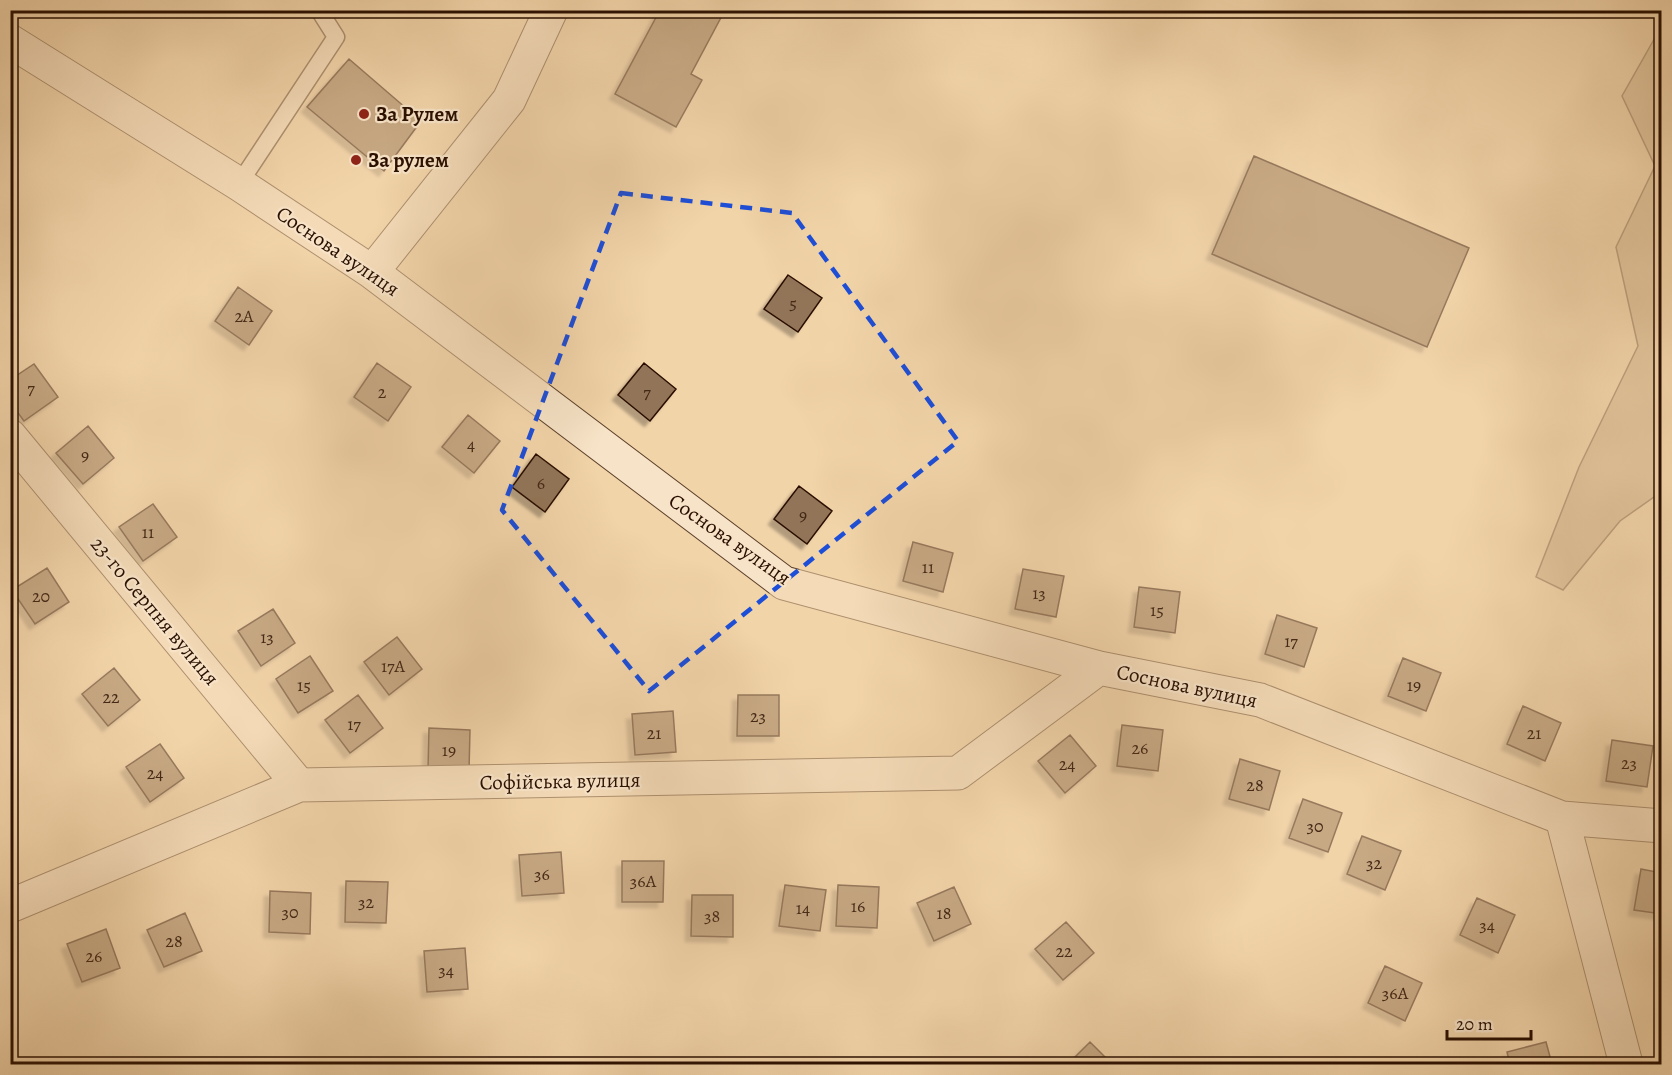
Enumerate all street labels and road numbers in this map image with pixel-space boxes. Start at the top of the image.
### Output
street label: Соснова вулиця [271,199,405,303]
street label: Соснова вулиця [663,486,797,592]
street label: 23-го Серпня вулиця [84,531,226,691]
street label: Соснова вулиця [1114,657,1260,715]
street label: Софійська вулиця [479,766,641,796]

